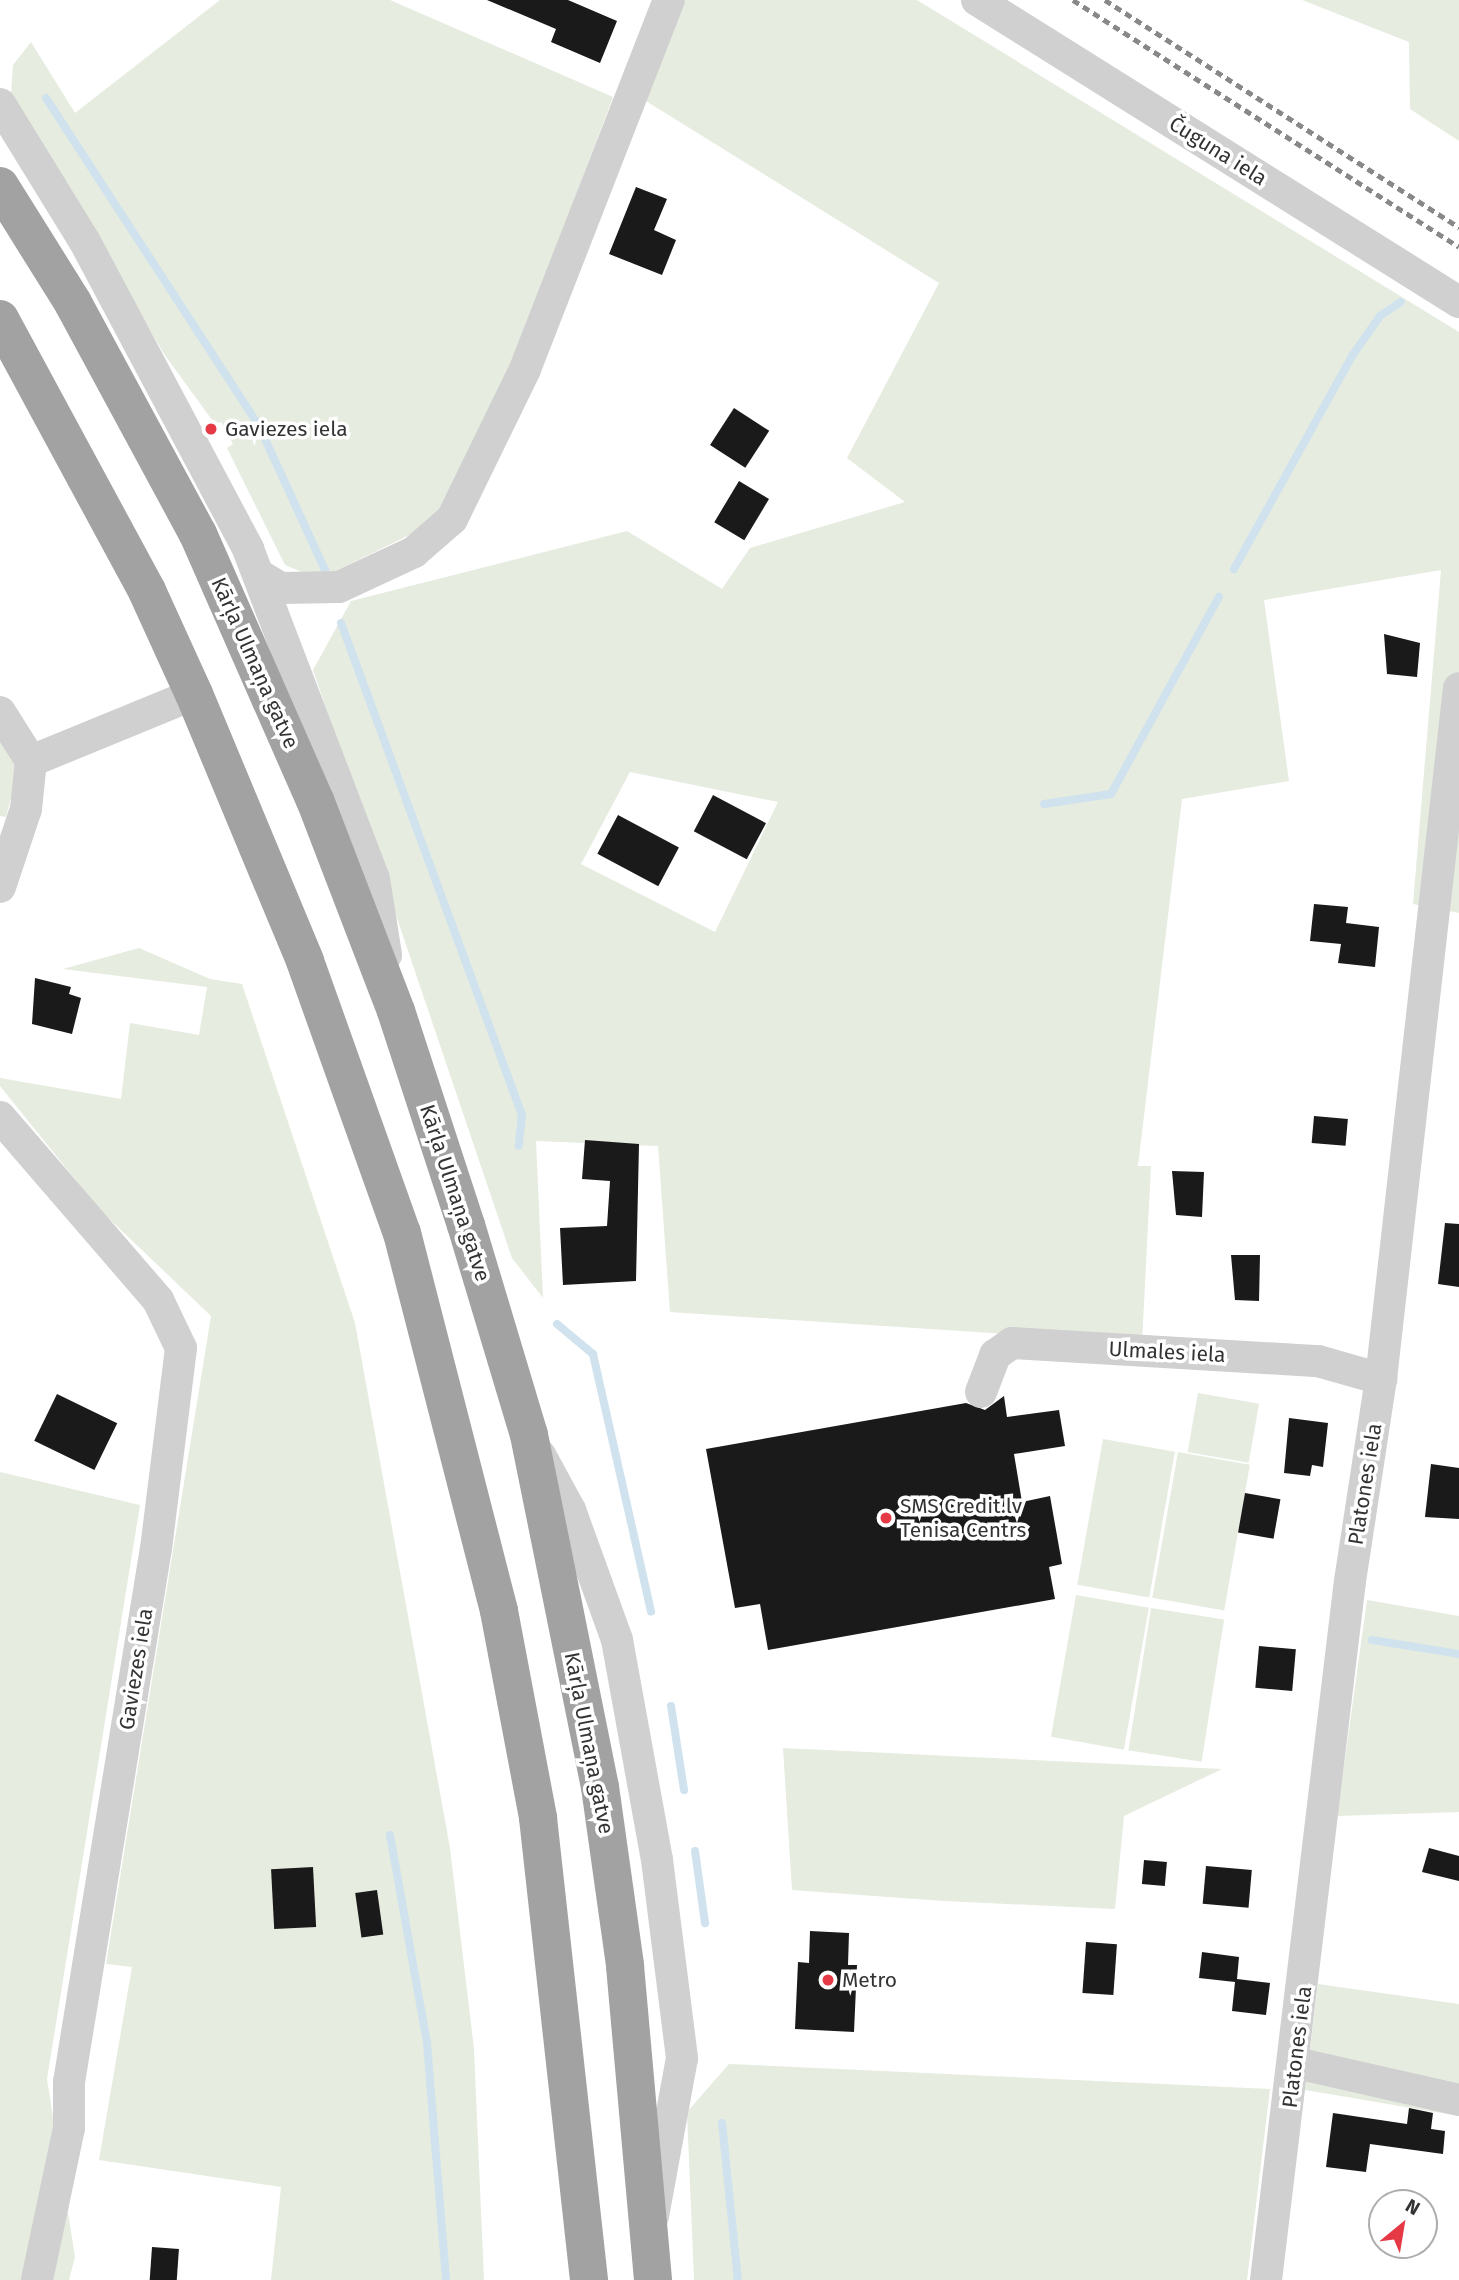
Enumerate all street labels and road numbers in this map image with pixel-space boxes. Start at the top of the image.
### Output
street label: Čuguna iela [1164,111,1272,191]
street label: Kārļa Ulmaņa gatve [206,574,304,752]
street label: Kārļa Ulmaņa gatve [414,1101,496,1285]
street label: Ulmales iela [1108,1336,1226,1368]
street label: Platones iela [1343,1421,1387,1547]
street label: Gaviezes iela [114,1606,158,1732]
street label: Kārļa Ulmaņa gatve [559,1650,619,1836]
street label: Platones iela [1277,1984,1317,2110]

